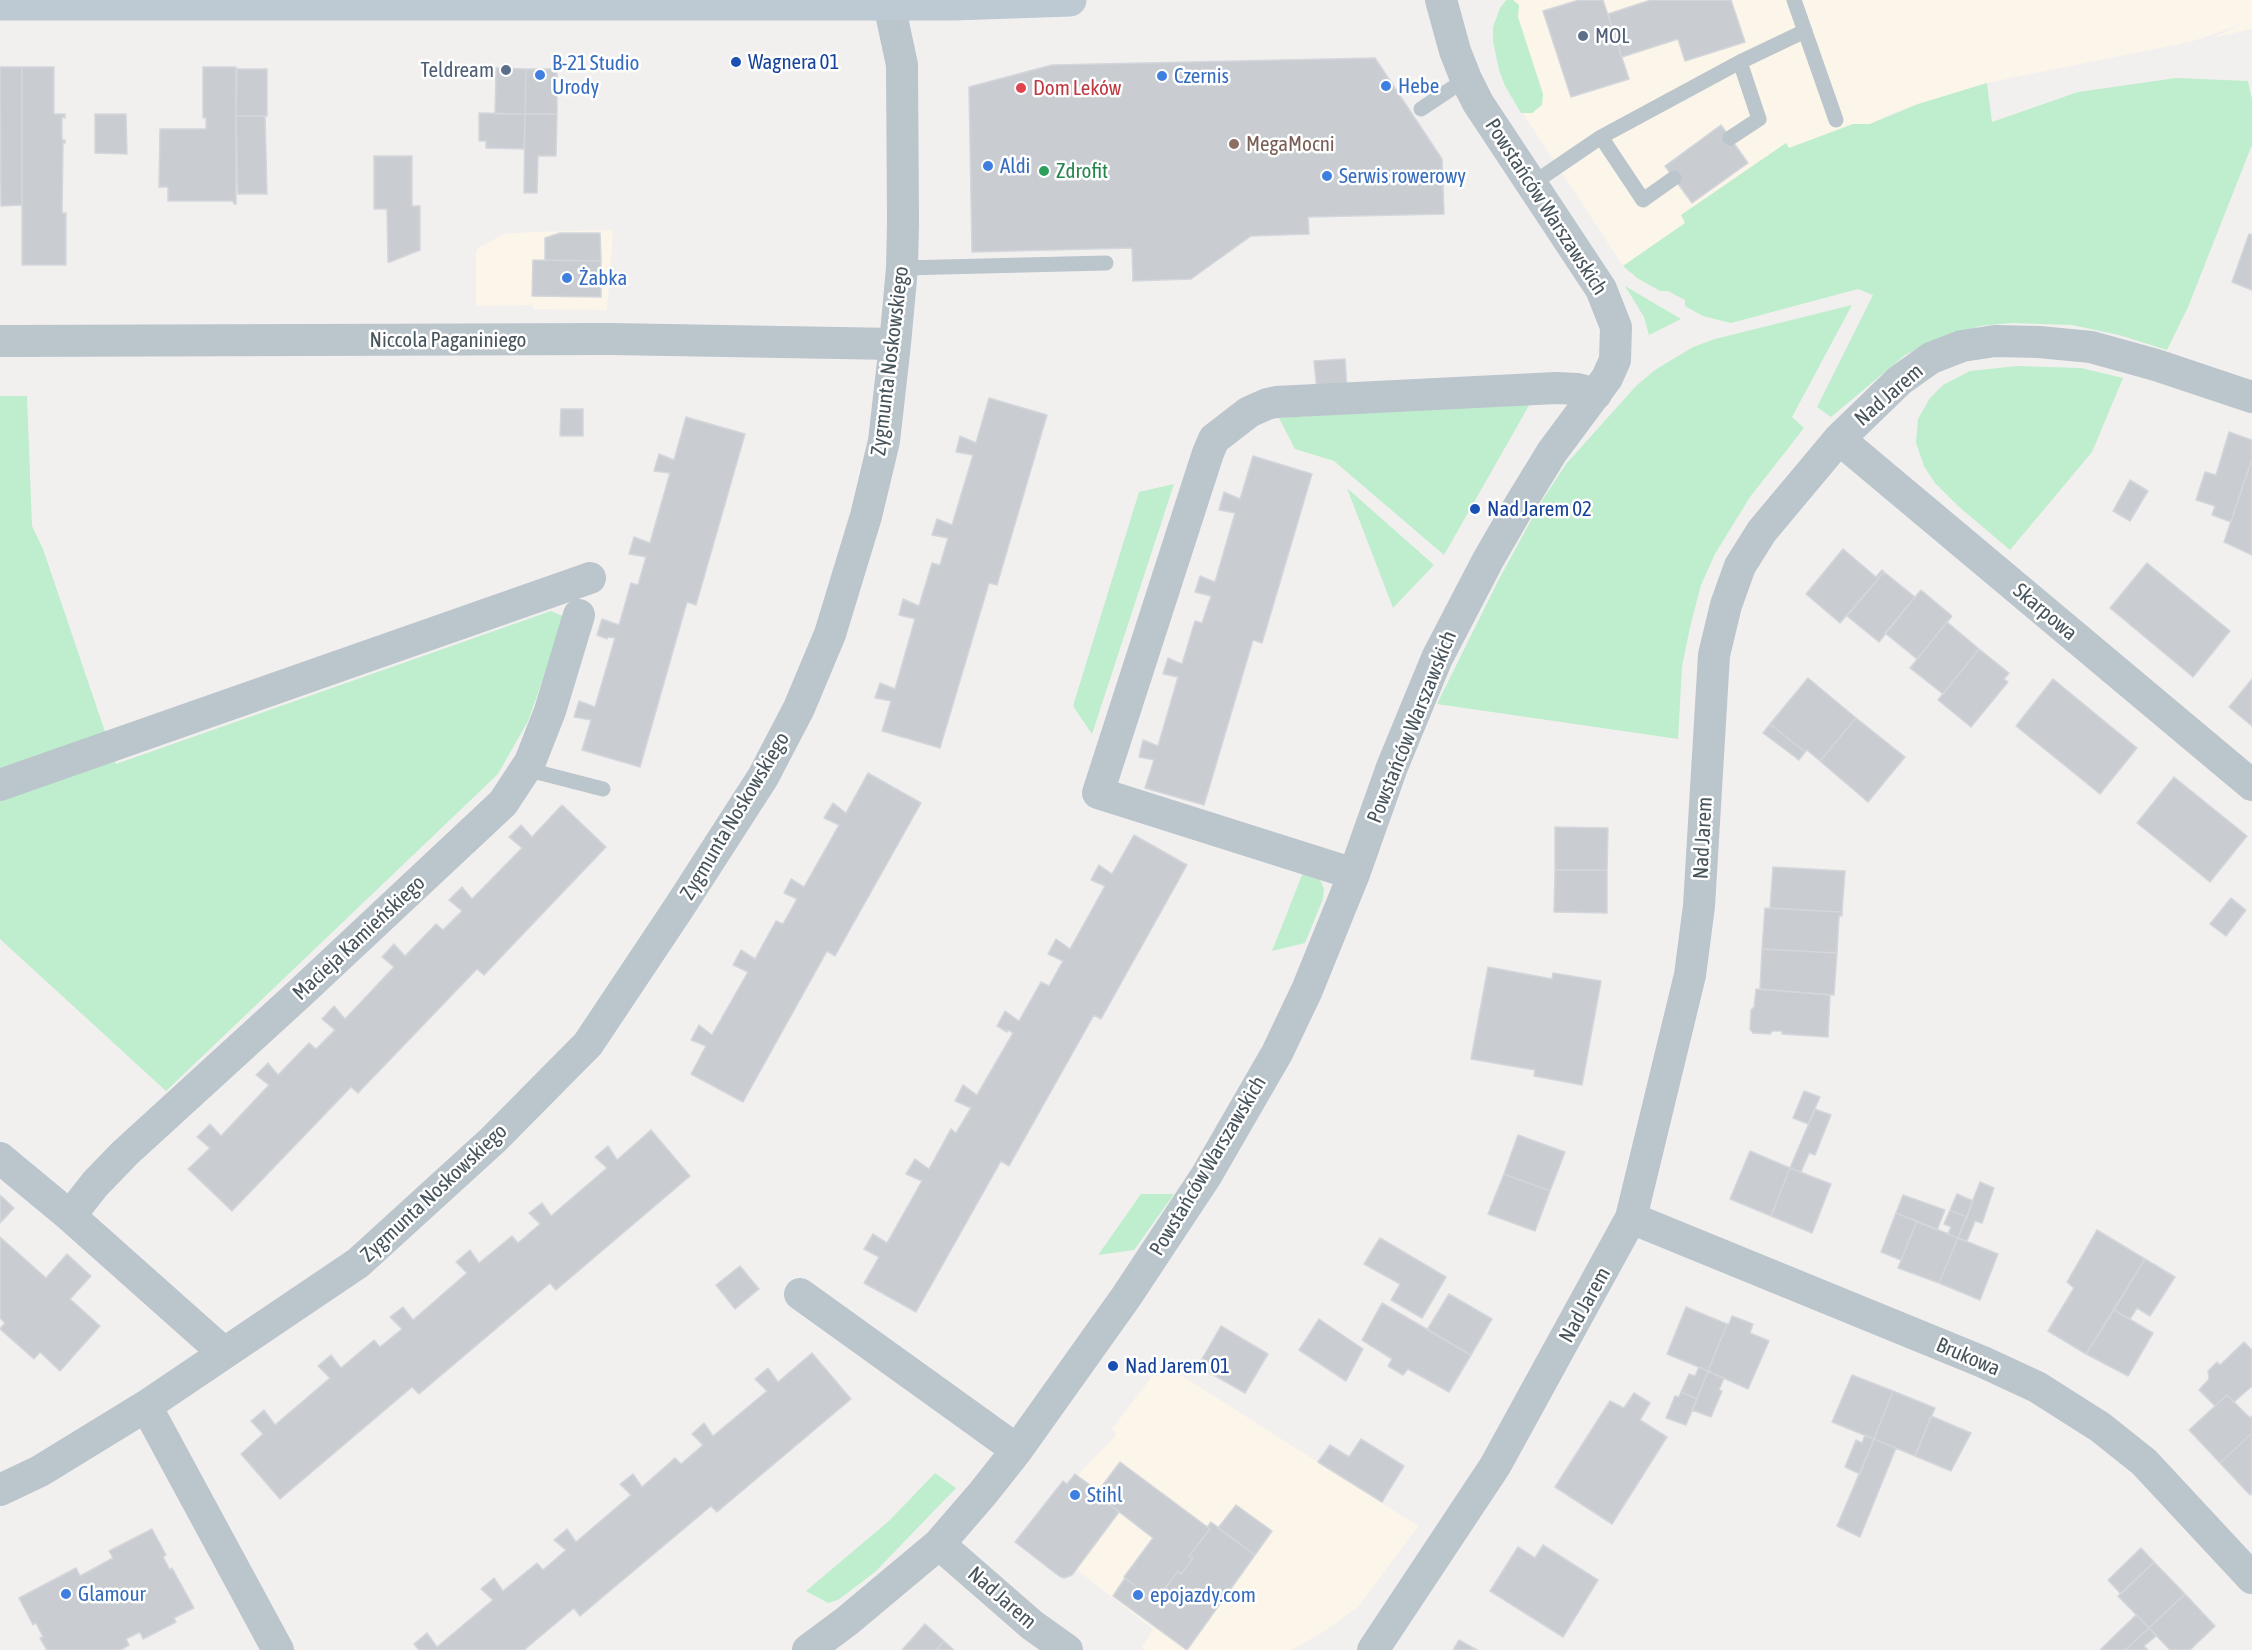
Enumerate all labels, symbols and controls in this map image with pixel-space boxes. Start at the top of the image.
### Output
place label: MOL [1595,23,1629,49]
marker: MOL [1576,29,1590,43]
place label: Wagnera 01 [748,49,839,75]
place label: B-21 Studio Urody [552,50,639,100]
marker: Wagnera 01 [729,55,743,69]
place label: Teldream [421,57,494,83]
marker: Teldream [499,63,513,77]
place label: Czernis [1174,63,1229,89]
marker: B-21 Studio Urody [533,68,547,82]
marker: Czernis [1155,69,1169,83]
place label: Hebe [1398,73,1439,99]
place label: Dom Leków [1033,75,1121,101]
marker: Hebe [1379,79,1393,93]
marker: Dom Leków [1014,81,1028,95]
street label: Powstańców Warszawskich [1480,114,1612,300]
place label: MegaMocni [1246,131,1335,157]
marker: MegaMocni [1227,137,1241,151]
place label: Aldi [1000,153,1030,179]
place label: Zdrofit [1056,158,1108,184]
marker: Aldi [981,159,995,173]
place label: Serwis rowerowy [1339,163,1466,189]
marker: Zdrofit [1037,164,1051,178]
marker: Serwis rowerowy [1320,169,1334,183]
place label: Żabka [579,265,627,291]
street label: Zygmunta Noskowskiego [866,265,914,457]
marker: Żabka [560,271,574,285]
street label: Niccola Paganiniego [370,327,526,353]
street label: Nad Jarem [1850,358,1928,432]
place label: Nad Jarem 02 [1487,496,1592,522]
marker: Nad Jarem 02 [1468,502,1482,516]
street label: Skarpowa [2008,578,2082,646]
street label: Powstańców Warszawskich [1362,627,1462,827]
street label: Zygmunta Noskowskiego [675,728,795,904]
street label: Nad Jarem [1688,796,1718,880]
street label: Macieja Kamieńskiego [288,870,430,1006]
street label: Powstańców Warszawskich [1144,1072,1272,1260]
street label: Zygmunta Noskowskiego [356,1119,512,1267]
street label: Nad Jarem [1554,1263,1616,1347]
street label: Brukowa [1932,1332,2004,1382]
place label: Nad Jarem 01 [1125,1353,1230,1379]
marker: Nad Jarem 01 [1106,1359,1120,1373]
place label: Stihl [1087,1482,1122,1508]
marker: Stihl [1068,1488,1082,1502]
street label: Nad Jarem [963,1561,1041,1635]
place label: Glamour [78,1581,146,1607]
place label: epojazdy.com [1150,1582,1256,1608]
marker: Glamour [59,1587,73,1601]
marker: epojazdy.com [1131,1588,1145,1602]

